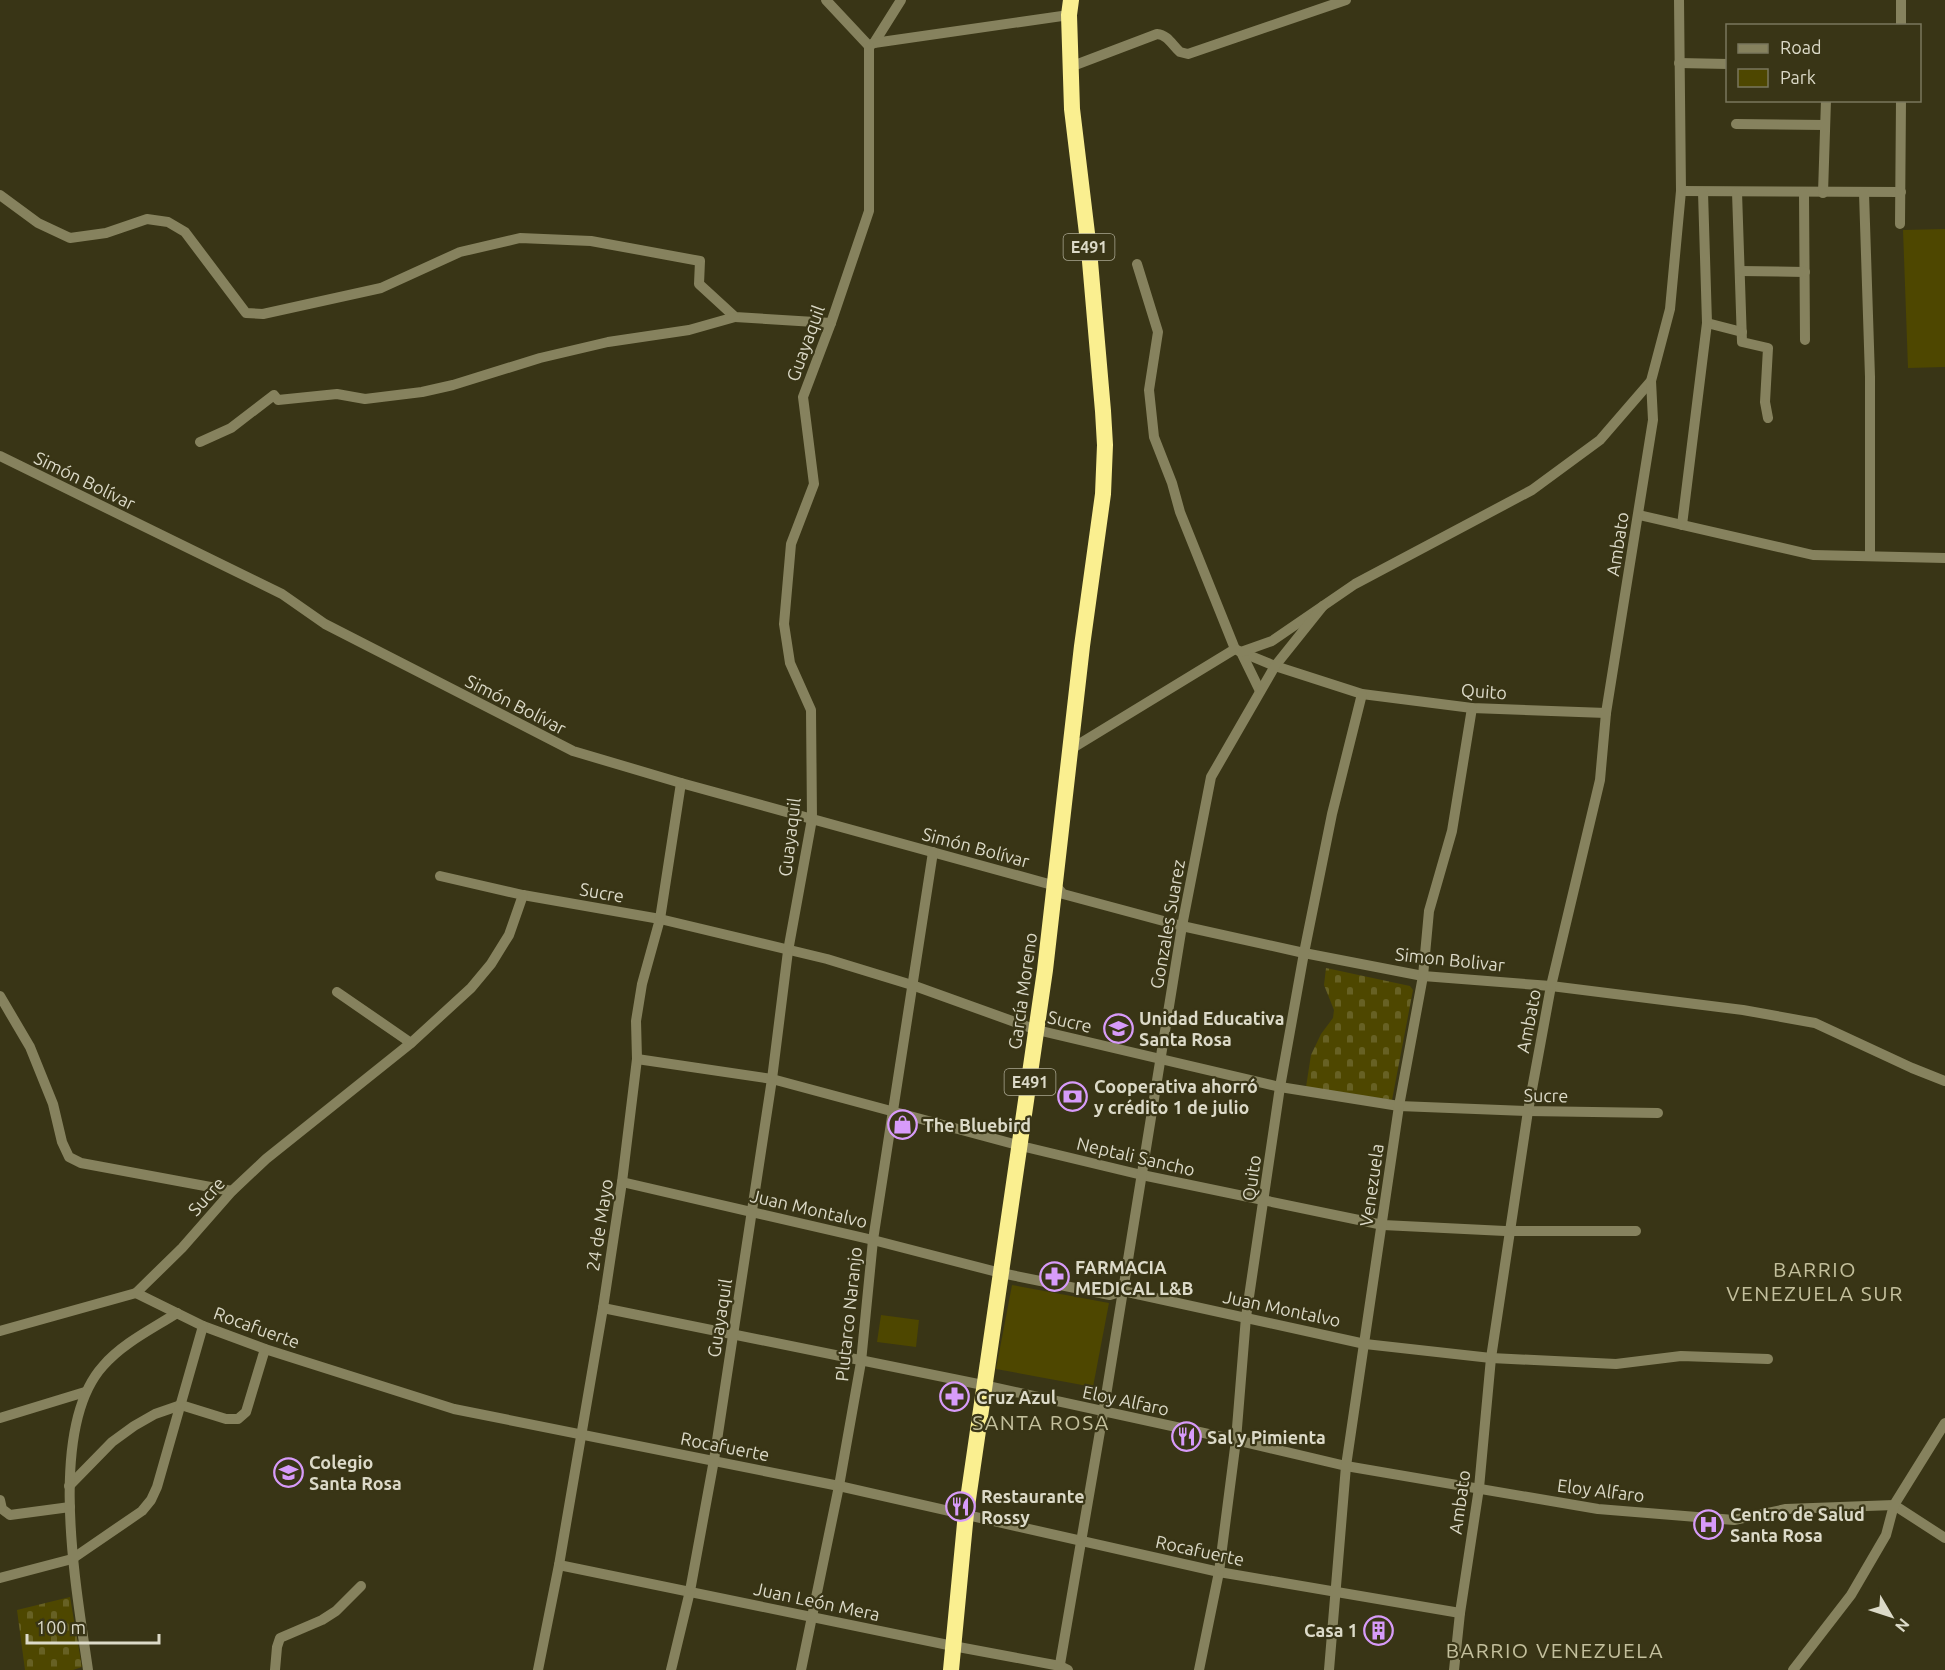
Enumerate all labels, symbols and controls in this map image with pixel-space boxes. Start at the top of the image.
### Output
legend [1726,24,1921,102]
text: Road [1780,37,1822,57]
text: Park [1780,67,1816,87]
road number: E491 [1064,234,1114,260]
street label: Guayaquil [782,302,828,384]
street label: Simón Bolívar [31,447,139,513]
street label: Ambato [1602,511,1632,577]
street label: Simón Bolívar [462,670,570,738]
street label: Quito [1460,679,1508,704]
street label: Guayaquil [774,796,804,878]
street label: Simón Bolívar [920,823,1032,871]
street label: Gonzales Suarez [1146,858,1188,990]
street label: Sucre [578,878,626,906]
street label: García Moreno [1004,931,1040,1051]
street label: Simon Bolivar [1394,943,1506,975]
street label: Ambato [1512,987,1544,1055]
street label: Sucre [1046,1006,1094,1036]
place label: Unidad Educativa Santa Rosa [1139,1008,1285,1049]
school or university icon: Unidad Educativa Santa Rosa [1102,1012,1134,1044]
road number: E491 [1004,1069,1056,1095]
place label: Cooperativa ahorró y crédito 1 de julio [1094,1076,1258,1117]
bank icon: Cooperativa ahorró y crédito 1 de julio [1057,1080,1089,1112]
street label: Sucre [1523,1085,1569,1105]
shop icon: The Bluebird [886,1109,918,1141]
place label: The Bluebird [923,1115,1031,1135]
street label: Neptali Sancho [1075,1133,1197,1179]
street label: Venezuela [1355,1142,1387,1228]
street label: Quito [1238,1154,1265,1202]
street label: Sucre [184,1173,228,1219]
street label: 24 de Mayo [582,1177,616,1273]
street label: Juan Montalvo [749,1185,869,1231]
street label: Plutarco Naranjo [831,1246,865,1382]
place label: FARMACIA MEDICAL L&B [1075,1257,1193,1298]
district label: BARRIO VENEZUELA SUR [1726,1257,1904,1305]
pharmacy icon: FARMACIA MEDICAL L&B [1038,1261,1070,1293]
street label: Guayaquil [703,1277,735,1359]
street label: Juan Montalvo [1221,1286,1343,1330]
street label: Rocafuerte [211,1302,303,1352]
pharmacy icon: Cruz Azul [939,1381,971,1413]
street label: Eloy Alfaro [1081,1381,1171,1419]
place label: Cruz Azul [976,1387,1057,1407]
district label: SANTA ROSA [972,1410,1110,1434]
restaurant icon: Sal y Pimienta [1170,1421,1202,1453]
place label: Sal y Pimienta [1207,1427,1326,1447]
street label: Rocafuerte [679,1428,771,1464]
place label: Colegio Santa Rosa [309,1452,402,1493]
school or university icon: Colegio Santa Rosa [272,1456,304,1488]
street label: Ambato [1445,1469,1473,1535]
street label: Eloy Alfaro [1556,1475,1646,1505]
place label: Restaurante Rossy [981,1486,1085,1527]
restaurant icon: Restaurante Rossy [944,1490,976,1522]
place label: Centro de Salud Santa Rosa [1730,1504,1865,1545]
hospital icon: Centro de Salud Santa Rosa [1693,1508,1725,1540]
street label: Rocafuerte [1154,1531,1246,1569]
street label: Juan León Mera [752,1578,882,1624]
north arrow [1861,1586,1921,1646]
scale bar [27,1607,159,1645]
building icon: Casa 1 [1363,1614,1395,1646]
text: N [1892,1615,1913,1636]
text: 100 m [36,1617,86,1637]
place label: Casa 1 [1304,1620,1358,1640]
district label: BARRIO VENEZUELA [1446,1638,1664,1662]

